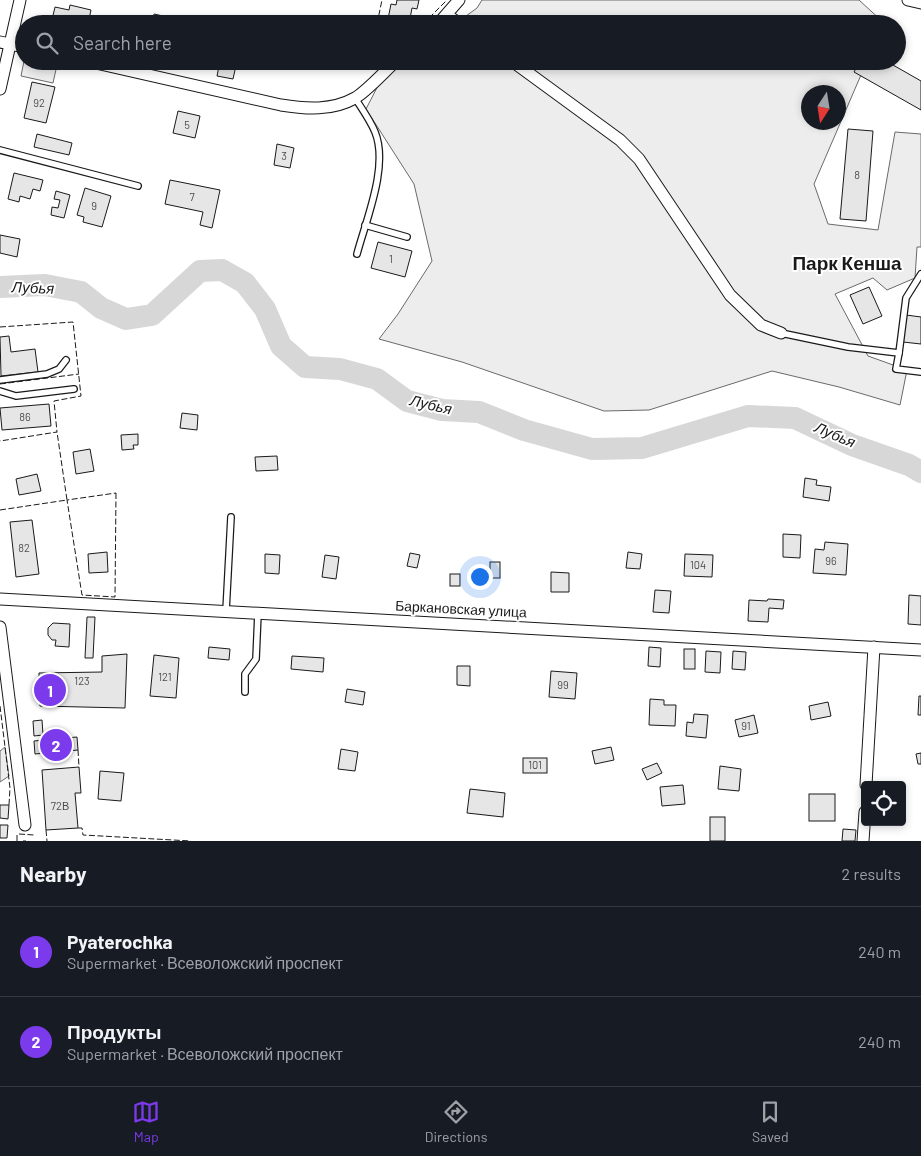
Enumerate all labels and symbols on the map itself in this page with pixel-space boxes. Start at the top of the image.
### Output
north arrow [801,85,846,130]
house number: 92 [33,96,45,109]
house number: 5 [184,118,190,131]
house number: 3 [281,149,287,162]
house number: 8 [854,168,860,181]
house number: 7 [189,190,195,203]
house number: 9 [91,199,97,212]
district label: Парк Кенша [792,251,902,274]
house number: 1 [389,252,393,265]
water label: Лубья [11,277,55,297]
water label: Лубья [408,390,454,418]
house number: 86 [19,410,31,423]
water label: Лубья [811,417,858,451]
house number: 82 [18,541,30,554]
house number: 96 [825,554,837,567]
house number: 104 [690,558,706,571]
your location [467,564,493,590]
street label: Баркановская улица [395,597,528,620]
house number: 121 [158,670,172,683]
pin: 1 [34,671,66,709]
house number: 123 [74,674,90,687]
house number: 99 [557,678,569,691]
house number: 91 [741,719,751,732]
pin: 2 [40,726,72,764]
house number: 101 [528,758,542,771]
house number: 72В [51,799,69,812]

